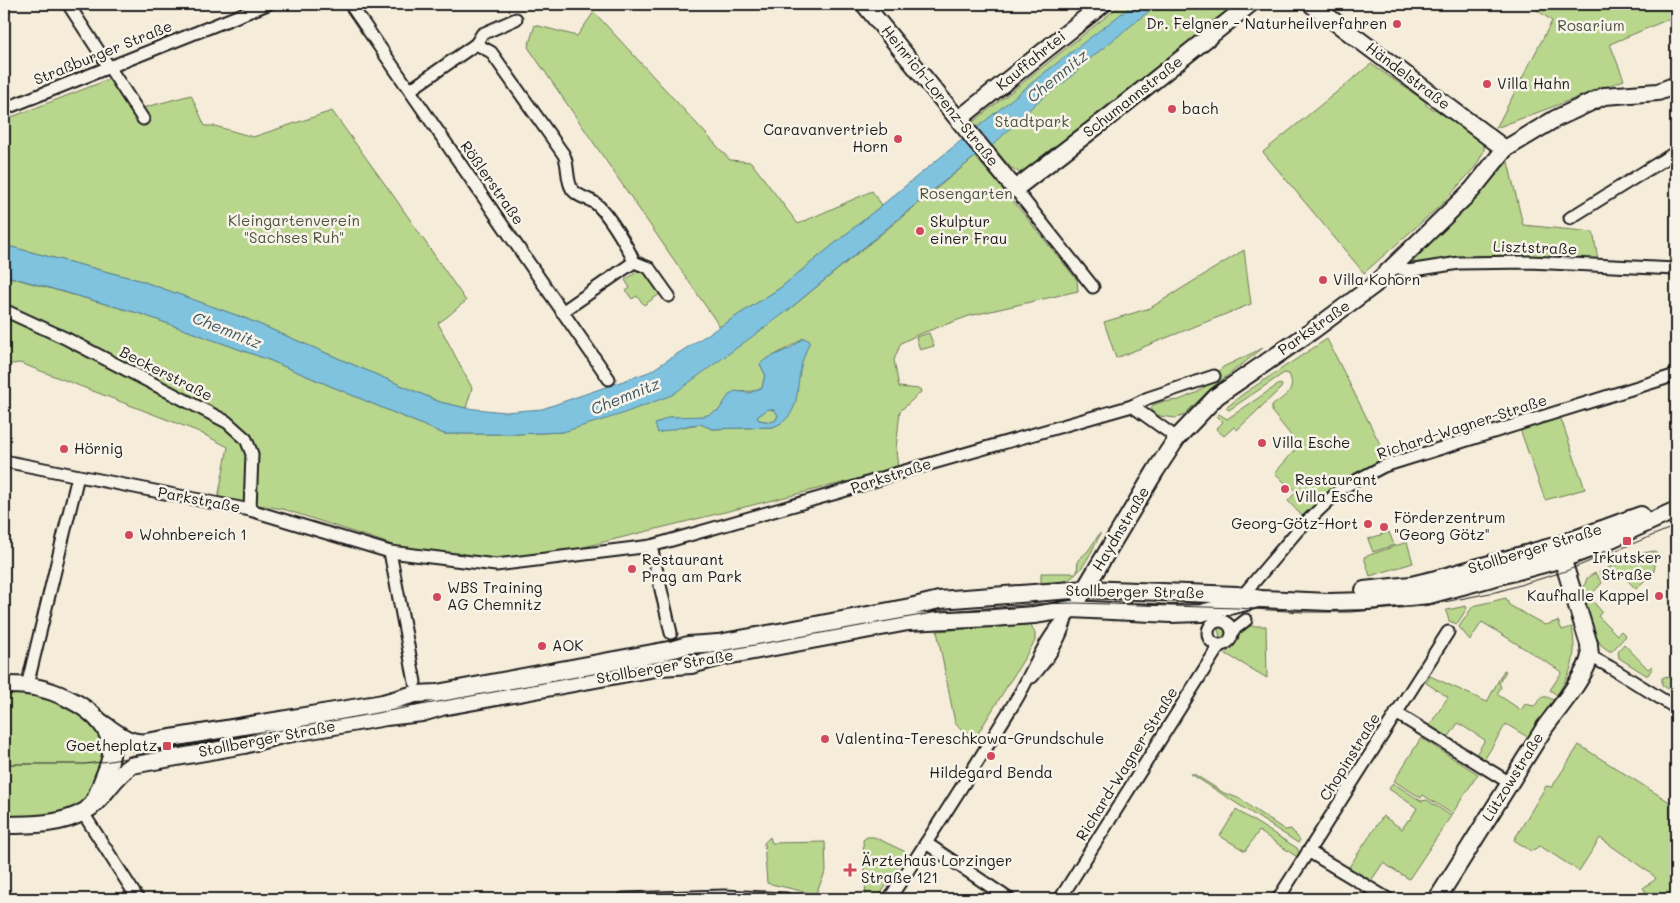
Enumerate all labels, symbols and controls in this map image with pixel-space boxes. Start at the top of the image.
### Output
place label: Dr. Felgner - Naturheilverfahren [1146,13,1387,33]
street label: Straßburger Straße [30,15,175,89]
park label: Rosarium [1557,15,1625,35]
marker: Dr. Felgner - Naturheilverfahren [1391,18,1403,30]
street label: Heinrich-Lorenz-Straße [878,21,1004,170]
street label: Kauffahrtei [991,26,1069,94]
street label: Händelstraße [1362,37,1455,113]
water label: Chemnitz [1022,44,1092,107]
street label: Schumannstraße [1078,51,1186,141]
place label: Villa Hahn [1497,73,1570,93]
marker: Villa Hahn [1481,78,1493,90]
place label: bach [1182,98,1218,118]
marker: bach [1166,103,1178,115]
park label: Stadtpark [995,111,1069,131]
place label: Caravanvertrieb Horn [763,119,888,156]
marker: Caravanvertrieb Horn [892,133,904,145]
street label: Rößlerstraße [456,136,529,228]
park label: Rosengarten [919,183,1013,203]
park label: Kleingartenverein "Sachses Ruh" [228,210,360,247]
place label: Skulptur einer Frau [930,211,1007,248]
marker: Skulptur einer Frau [914,225,926,237]
street label: Lisztstraße [1493,236,1577,258]
place label: Villa Kohorn [1333,269,1420,289]
marker: Villa Kohorn [1317,274,1329,286]
street label: Parkstraße [1273,295,1353,359]
water label: Chemnitz [189,306,265,353]
street label: Beckerstraße [117,341,216,405]
water label: Chemnitz [587,372,663,419]
street label: Richard-Wagner-Straße [1374,389,1549,463]
place label: Villa Esche [1272,432,1350,452]
marker: Villa Esche [1256,437,1268,449]
place label: Hörnig [74,438,123,458]
marker: Hörnig [58,443,70,455]
street label: Parkstraße [848,453,934,497]
place label: Restaurant Villa Esche [1295,469,1377,506]
street label: Parkstraße [156,481,242,517]
street label: Haydnstraße [1087,483,1153,574]
marker: Restaurant Villa Esche [1279,483,1291,495]
place label: Förderzentrum "Georg Götz" [1394,507,1505,544]
place label: Georg-Götz-Hort [1231,513,1358,533]
marker: Georg-Götz-Hort [1362,518,1374,530]
street label: Stollberger Straße [1465,518,1604,578]
marker: Förderzentrum "Georg Götz" [1378,521,1390,533]
place label: Wohnbereich 1 [139,524,247,544]
marker: Wohnbereich 1 [123,529,135,541]
marker: Irkutsker Straße [1621,535,1633,547]
place label: Irkutsker Straße [1593,547,1661,584]
place label: Restaurant Prag am Park [642,549,742,586]
marker: Restaurant Prag am Park [626,563,638,575]
place label: WBS Training AG Chemnitz [447,577,543,614]
street label: Stollberger Straße [1065,580,1205,602]
place label: Kaufhalle Kappel [1527,585,1649,605]
marker: Kaufhalle Kappel [1653,590,1665,602]
marker: WBS Training AG Chemnitz [431,591,443,603]
place label: AOK [552,635,583,655]
marker: AOK [536,640,548,652]
street label: Stollberger Straße [595,644,735,688]
street label: Richard-Wagner-Straße [1071,683,1182,844]
street label: Chopinstraße [1314,709,1384,804]
street label: Stollberger Straße [197,715,337,761]
place label: Valentina-Tereschkowa-Grundschule [835,728,1104,748]
street label: Lützowstraße [1477,728,1547,825]
marker: Valentina-Tereschkowa-Grundschule [819,733,831,745]
place label: Goetheplatz [66,735,157,755]
marker: Goetheplatz [161,740,173,752]
marker: Hildegard Benda [985,750,997,762]
place label: Hildegard Benda [929,762,1053,782]
place label: Ärztehaus Lorzinger Straße 121 [861,850,1012,887]
marker: Ärztehaus Lorzinger Straße 121 [843,863,857,877]

